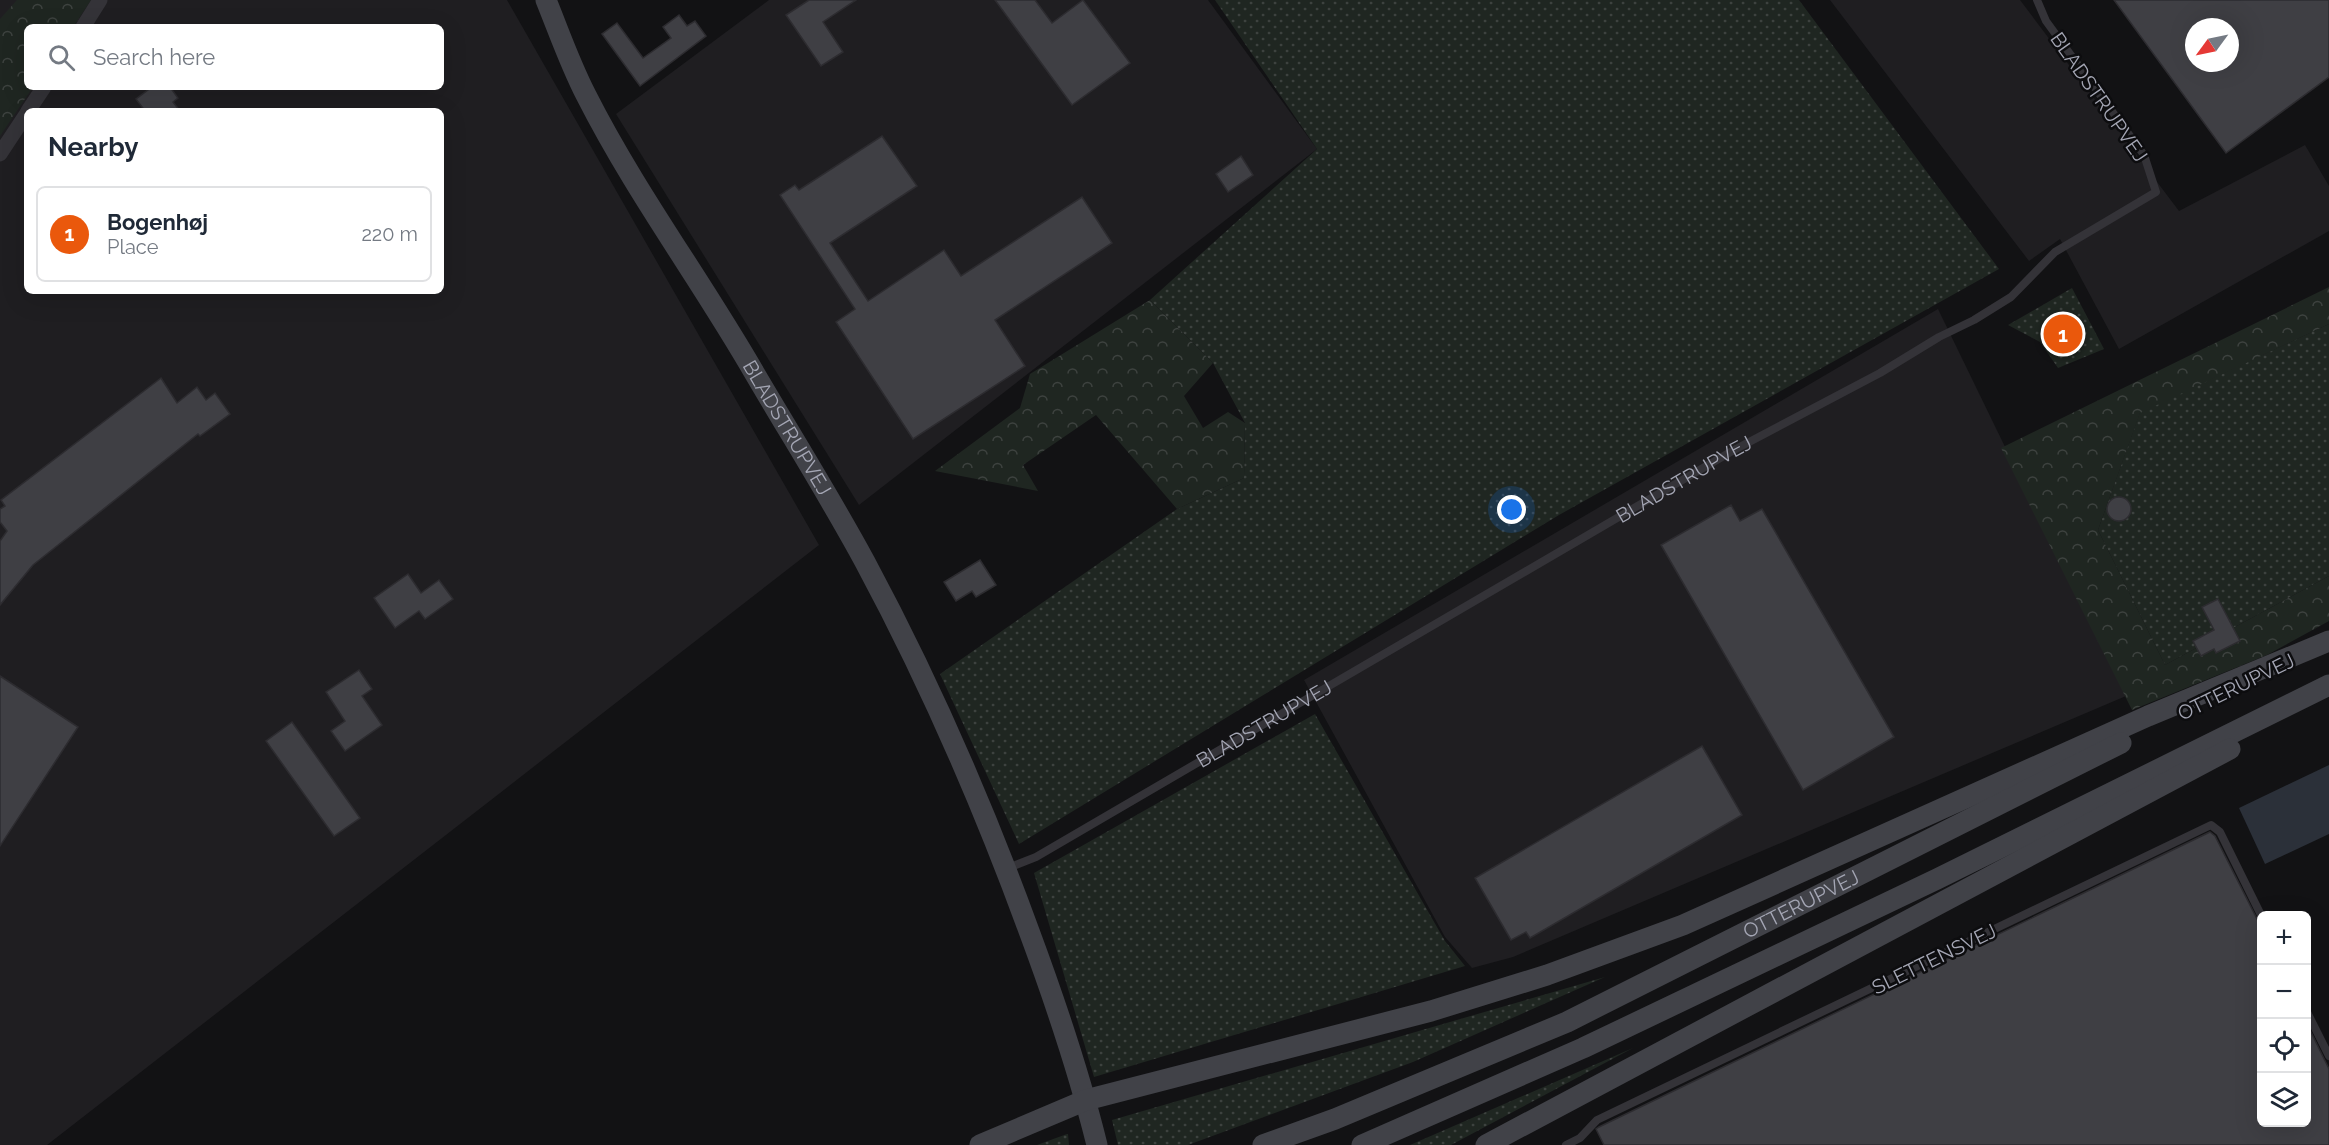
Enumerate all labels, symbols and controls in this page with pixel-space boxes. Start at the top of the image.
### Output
north arrow [2185,18,2239,72]
search box [24,24,444,90]
street label: BLADSTRUPVEJ [2045,28,2153,166]
icon: search [45,41,78,74]
text: Search here [93,44,215,70]
text: Nearby [48,132,138,162]
text: Bogenhøj [107,209,208,235]
text: 1 [65,222,74,246]
text: 220 m [361,222,418,246]
text: Place [107,235,158,259]
pin: 1 [2044,312,2082,356]
street label: BLADSTRUPVEJ [738,356,837,500]
street label: BLADSTRUPVEJ [1612,431,1756,528]
your location [1497,495,1526,524]
street label: OTTERUPVEJ [2174,648,2298,726]
street label: BLADSTRUPVEJ [1192,675,1336,773]
street label: OTTERUPVEJ [1739,865,1863,943]
map controls [2257,911,2311,1127]
button: + [2257,911,2311,965]
street label: SLETTENSVEJ [1868,919,2000,999]
button: − [2257,965,2311,1019]
button: locate [2257,1019,2311,1073]
button: layers [2257,1073,2311,1127]

